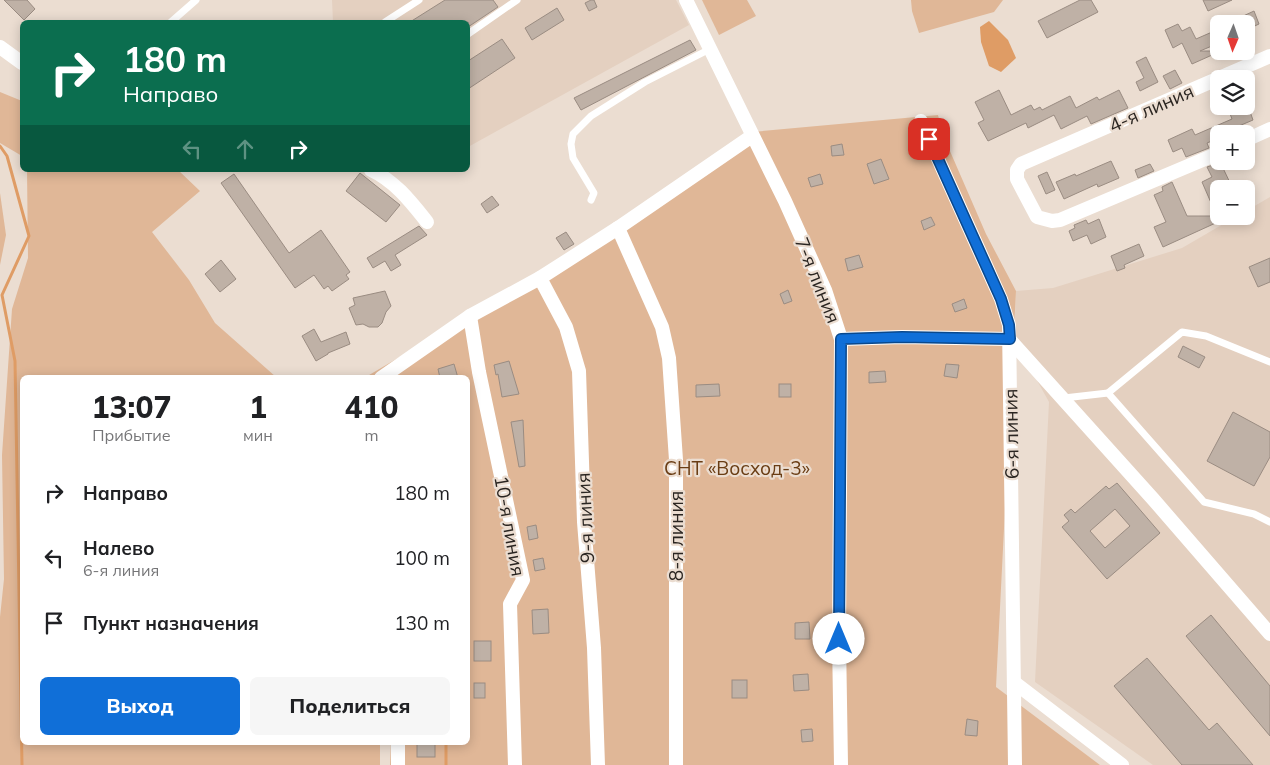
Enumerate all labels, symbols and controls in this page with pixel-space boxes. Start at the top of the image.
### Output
north arrow [1210,15,1255,60]
map controls [1210,15,1255,225]
text: 180 m [123,37,227,81]
icon: right [40,40,105,105]
button: layers [1210,70,1255,115]
street label: 4-я линия [1105,79,1197,137]
text: Направо [123,80,218,108]
pin [908,118,950,160]
icon: arrive [915,125,943,153]
button: + [1210,125,1255,170]
icon: left [178,135,206,163]
icon: ahead [231,135,259,163]
icon: right [284,135,312,163]
button: − [1210,180,1255,225]
street label: 7-я линия [790,234,846,326]
text: 13:07 [92,388,171,426]
text: 1 [249,388,267,426]
text: 410 [344,388,398,426]
street label: 6-я линия [998,389,1024,479]
text: Прибытие [92,425,171,445]
text: мин [243,425,273,445]
text: m [364,425,378,445]
park label: СНТ «Восход-3» [664,456,810,480]
street label: 9-я линия [571,472,599,564]
street label: 10-я линия [489,474,531,578]
icon: right [40,479,68,507]
text: Направо [83,481,168,505]
text: 180 m [394,481,450,505]
street label: 8-я линия [664,491,688,581]
text: Налево [83,536,155,560]
icon: left [40,544,68,572]
text: 100 m [394,546,450,570]
text: 6-я линия [83,560,159,580]
icon: arrive [40,609,68,637]
text: Пункт назначения [83,611,259,635]
text: 130 m [394,611,450,635]
position arrow [812,612,864,664]
button: Выход [40,677,240,735]
button: Поделиться [250,677,450,735]

